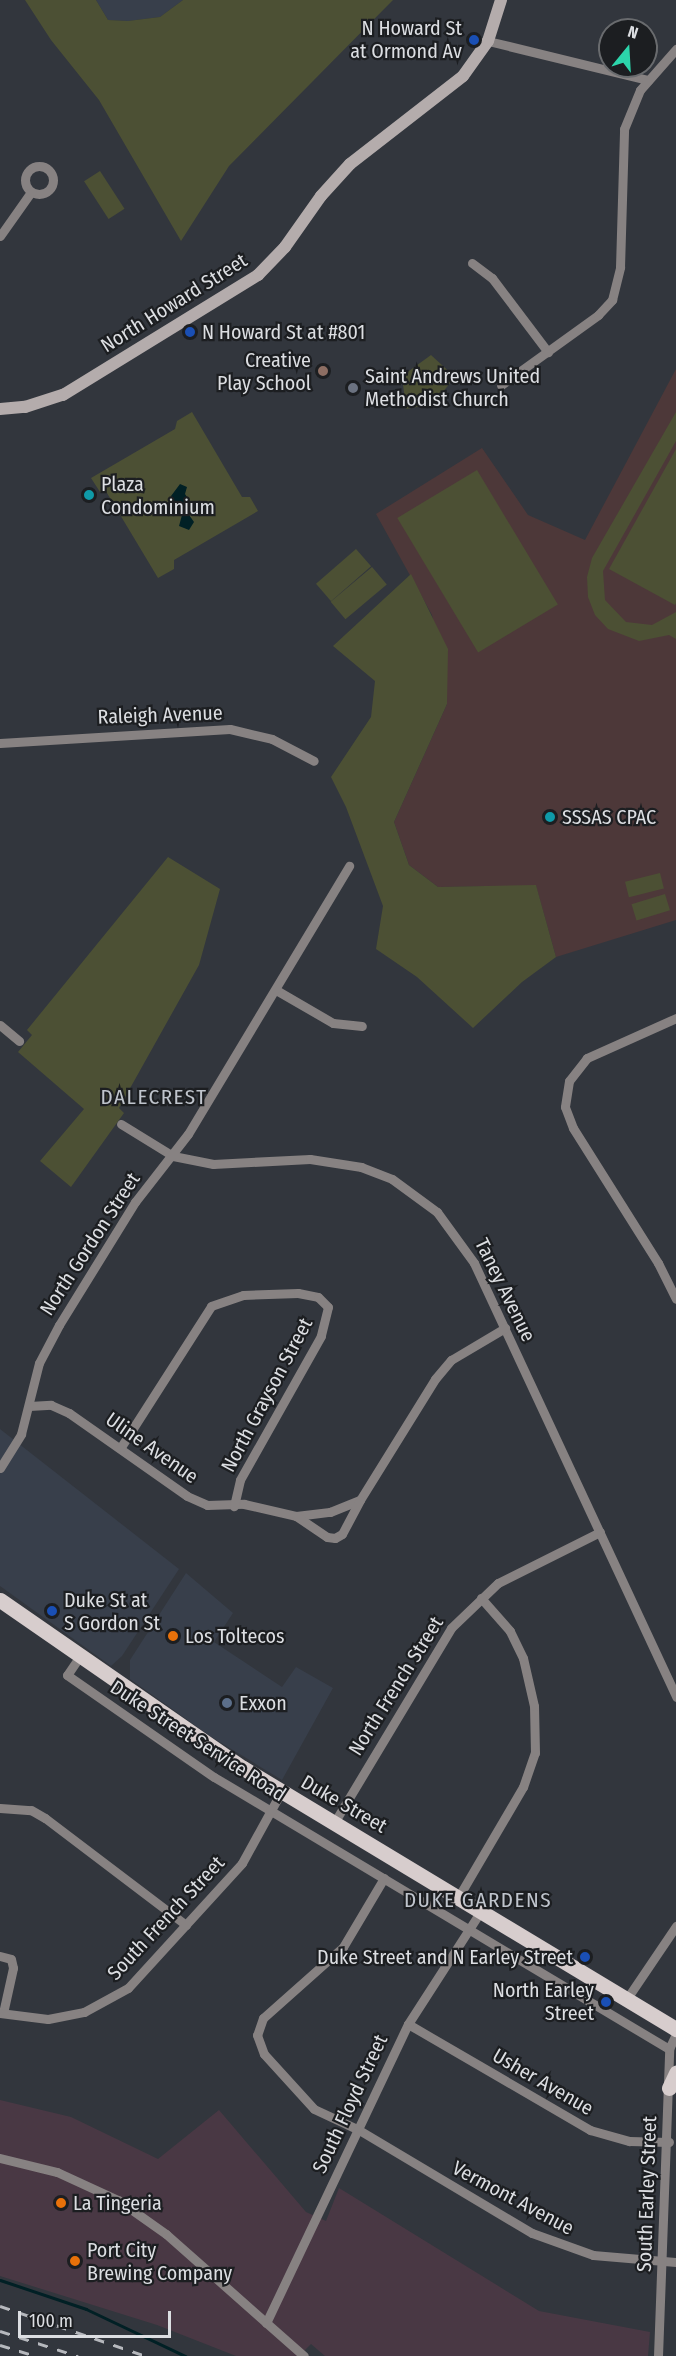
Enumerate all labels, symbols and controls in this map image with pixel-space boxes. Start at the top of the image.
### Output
place label: N Howard St at Ormond Av [350,16,462,63]
north arrow [598,18,658,78]
text: N [626,22,641,43]
marker: N Howard St at Ormond Av [467,33,481,47]
street label: North Howard Street [97,248,251,358]
place label: N Howard St at #801 [202,320,365,344]
marker: N Howard St at #801 [183,325,197,339]
place label: Creative Play School [217,348,311,395]
marker: Creative Play School [316,364,330,378]
place label: Saint Andrews United Methodist Church [365,365,540,412]
marker: Saint Andrews United Methodist Church [346,381,360,395]
place label: Plaza Condominium [101,472,215,519]
marker: Plaza Condominium [82,488,96,502]
street label: Raleigh Avenue [97,701,223,729]
place label: SSSAS CPAC [562,805,656,829]
marker: SSSAS CPAC [543,810,557,824]
district label: DALECREST [101,1084,207,1110]
street label: North Gordon Street [35,1168,145,1320]
street label: Taney Avenue [470,1234,540,1346]
street label: North Grayson Street [216,1314,318,1476]
street label: Uline Avenue [101,1407,203,1489]
place label: Duke St at S Gordon St [64,1588,160,1635]
marker: Duke St at S Gordon St [45,1604,59,1618]
street label: North French Street [344,1612,448,1760]
place label: Los Toltecos [185,1624,284,1648]
marker: Los Toltecos [166,1629,180,1643]
street label: Duke Street Service Road [106,1675,290,1807]
place label: Exxon [239,1691,287,1715]
marker: Exxon [220,1696,234,1710]
street label: Duke Street [297,1770,391,1838]
street label: South French Street [102,1851,230,1985]
district label: DUKE GARDENS [404,1887,552,1913]
place label: Duke Street and N Earley Street [317,1945,573,1969]
marker: Duke Street and N Earley Street [578,1950,592,1964]
place label: North Earley Street [493,1978,594,2025]
marker: North Earley Street [599,1995,613,2009]
street label: South Floyd Street [307,2031,393,2177]
street label: Usher Avenue [488,2044,598,2120]
street label: South Earley Street [632,2115,662,2273]
street label: Vermont Avenue [448,2156,578,2240]
place label: La Tingeria [73,2191,162,2215]
marker: La Tingeria [54,2196,68,2210]
place label: Port City Brewing Company [87,2238,232,2285]
marker: Port City Brewing Company [68,2254,82,2268]
scale bar [21,2299,174,2337]
text: 100 m [29,2310,73,2332]

